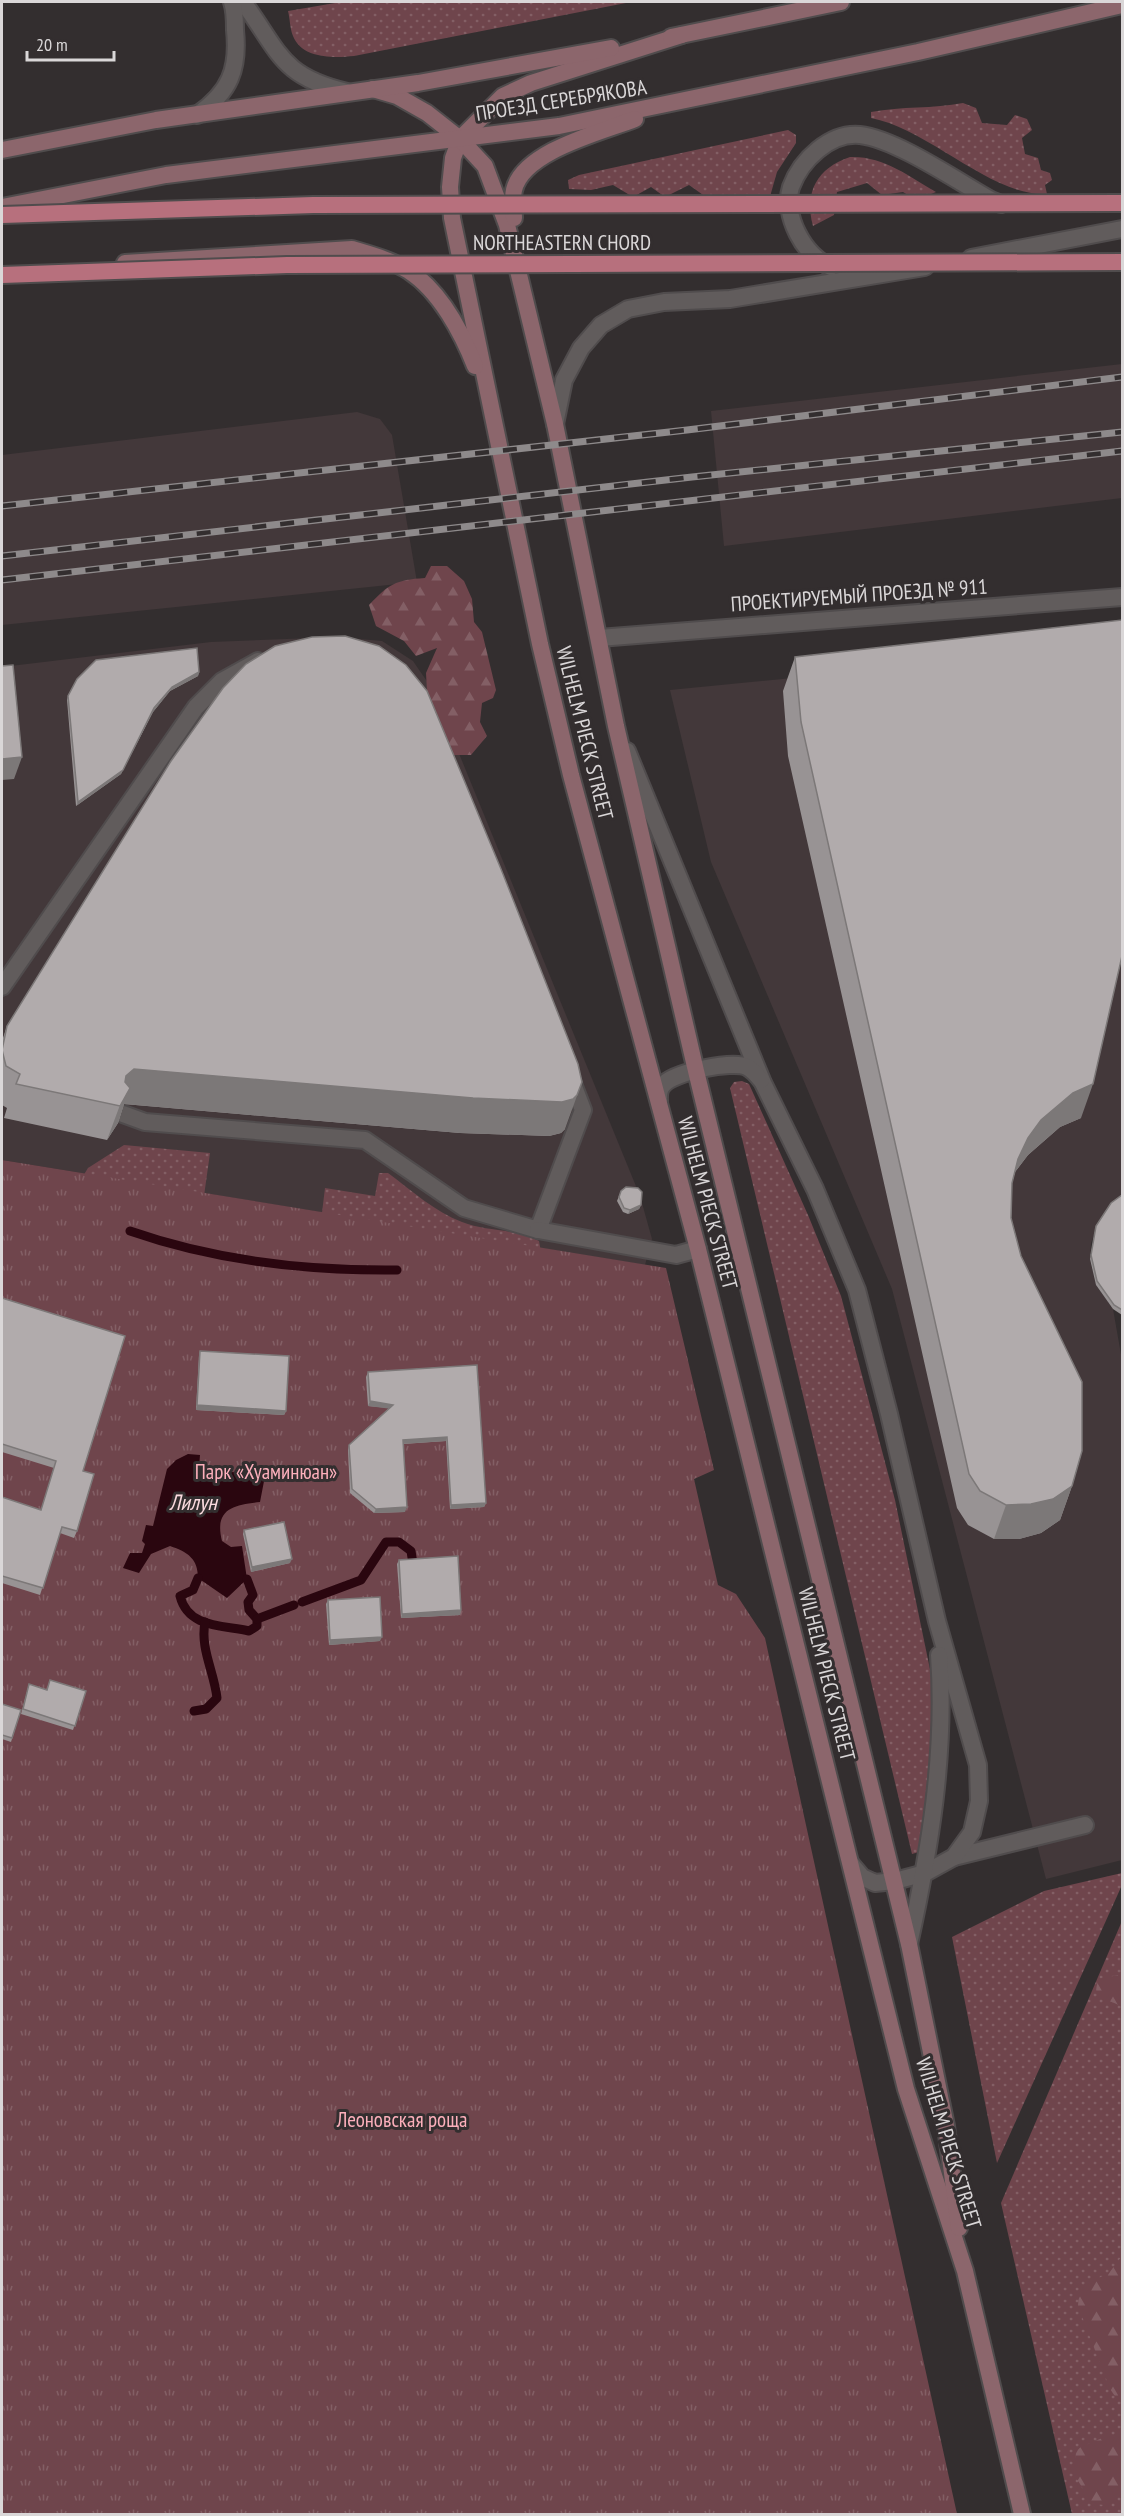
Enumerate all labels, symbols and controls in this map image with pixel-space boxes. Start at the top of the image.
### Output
scale bar [27,24,114,62]
text: 20 m [36,33,68,56]
street label: ПРОЕЗД СЕРЕБРЯКОВА [474,73,648,127]
street label: NORTHEASTERN CHORD [473,229,651,256]
street label: ПРОЕКТИРУЕМЫЙ ПРОЕЗД № 911 [730,573,988,617]
street label: WILHELM PIECK STREET [550,644,620,823]
street label: WILHELM PIECK STREET [672,1114,744,1293]
park label: Парк «Хуаминюан» [195,1458,337,1485]
water label: Лилун [168,1488,219,1516]
street label: WILHELM PIECK STREET [792,1585,862,1764]
street label: WILHELM PIECK STREET [910,2054,988,2232]
park label: Леоновская роща [336,2106,467,2133]

